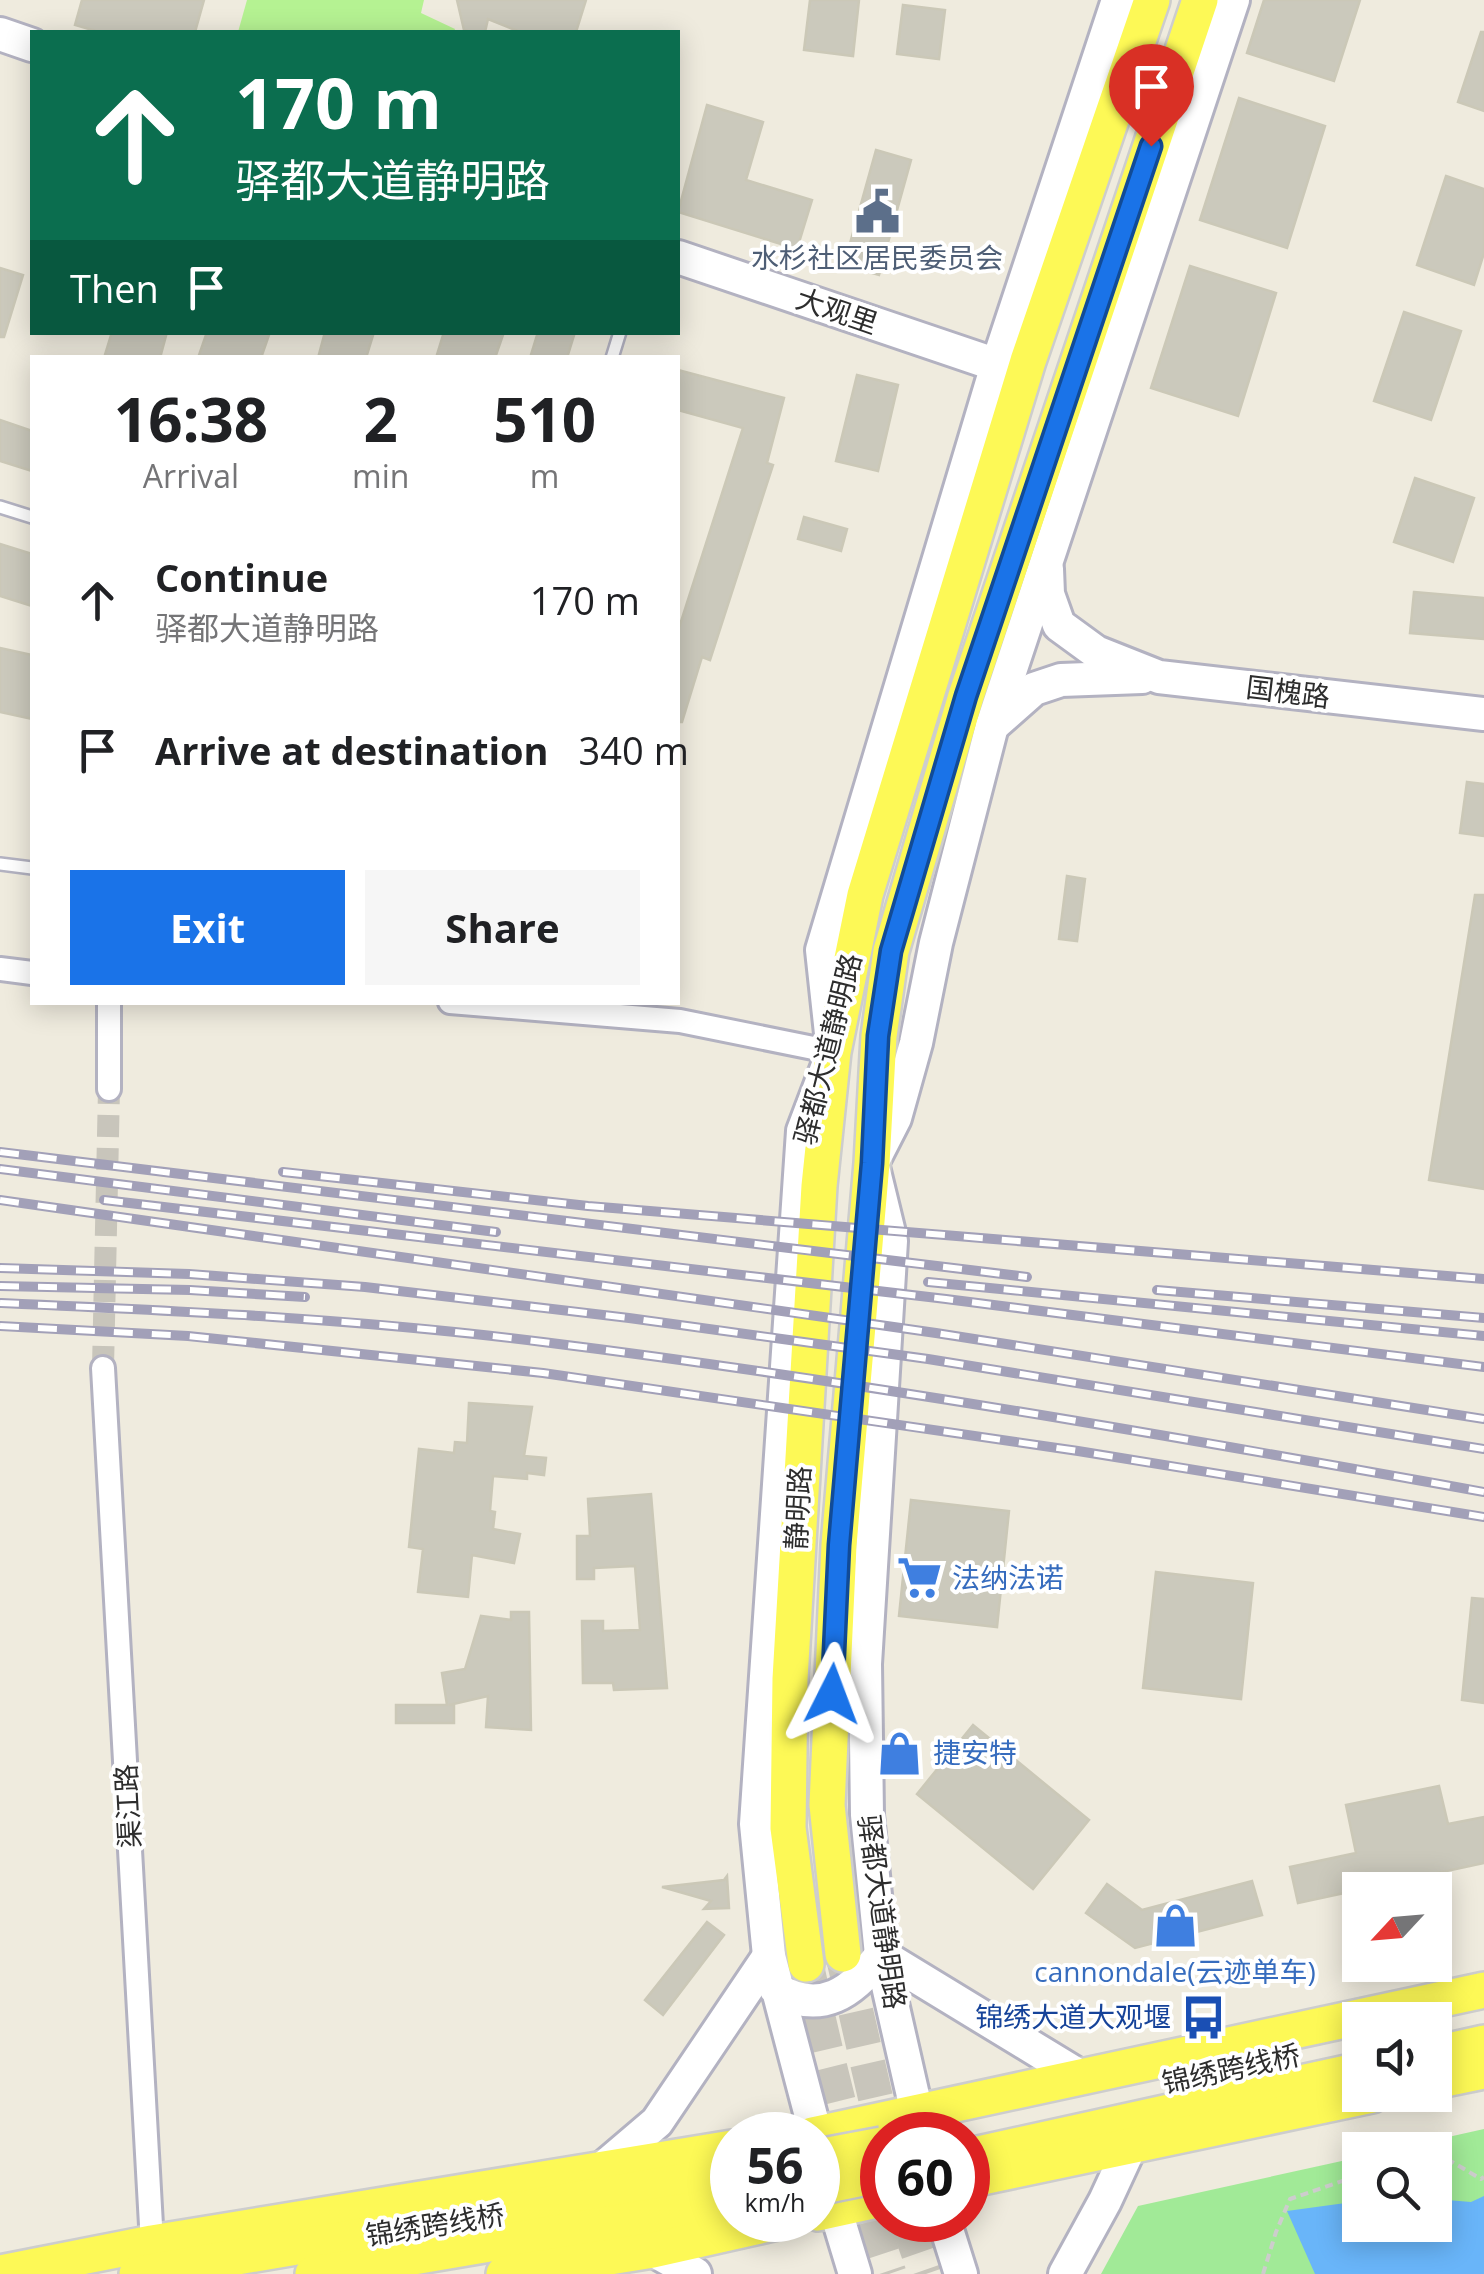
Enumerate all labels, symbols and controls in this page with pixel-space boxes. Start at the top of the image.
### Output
pin [1109,44,1194,147]
text: 170 m [235,54,442,150]
icon: arrive [1124,59,1179,114]
icon: ahead [70,70,200,200]
text: 驿都大道静明路 [235,149,550,210]
public building icon: 水杉社区居民委员会 [853,188,901,236]
place label: 水杉社区居民委员会 [751,238,1003,276]
icon: arrive [179,260,234,315]
text: Then [70,262,159,314]
street label: 大观里 [791,278,883,342]
text: 16:38 [114,378,268,460]
text: 2 [364,378,398,460]
text: 510 [493,378,596,460]
text: Arrival [143,454,239,497]
text: min [352,454,409,497]
text: m [530,454,559,497]
text: Continue [155,551,328,603]
icon: ahead [70,573,125,628]
text: 170 m [530,574,640,626]
text: 驿都大道静明路 [155,606,379,649]
street label: 国槐路 [1244,667,1332,715]
icon: arrive [70,723,125,778]
text: Arrive at destination [155,724,549,776]
text: 340 m [579,724,689,776]
button: Exit [70,870,345,985]
button: Share [365,870,640,985]
street label: 驿都大道静明路 [785,949,869,1148]
street label: 静明路 [776,1465,818,1551]
supermarket icon: 法纳法诺 [895,1554,943,1602]
place label: 法纳法诺 [952,1558,1064,1596]
position arrow [780,1642,884,1746]
shop icon: 捷安特 [876,1729,924,1777]
place label: 捷安特 [933,1733,1017,1771]
street label: 渠江路 [106,1763,148,1849]
street label: 驿都大道静明路 [851,1812,915,2012]
north arrow [1342,1872,1452,1982]
map controls [1342,1872,1452,2242]
shop icon: cannondale(云迹单车) [1151,1902,1199,1950]
place label: cannondale(云迹单车) [1034,1952,1316,1990]
bus stop icon: 锦绣大道大观堰 [1180,1993,1228,2041]
place label: 锦绣大道大观堰 [975,1997,1171,2035]
button: sound [1342,2002,1452,2112]
street label: 锦绣跨线桥 [1158,2035,1303,2101]
speed limit sign: 60 [860,2112,990,2242]
text: 56 [746,2131,804,2199]
button: search [1342,2132,1452,2242]
text: km/h [745,2185,805,2219]
street label: 锦绣跨线桥 [363,2194,507,2254]

